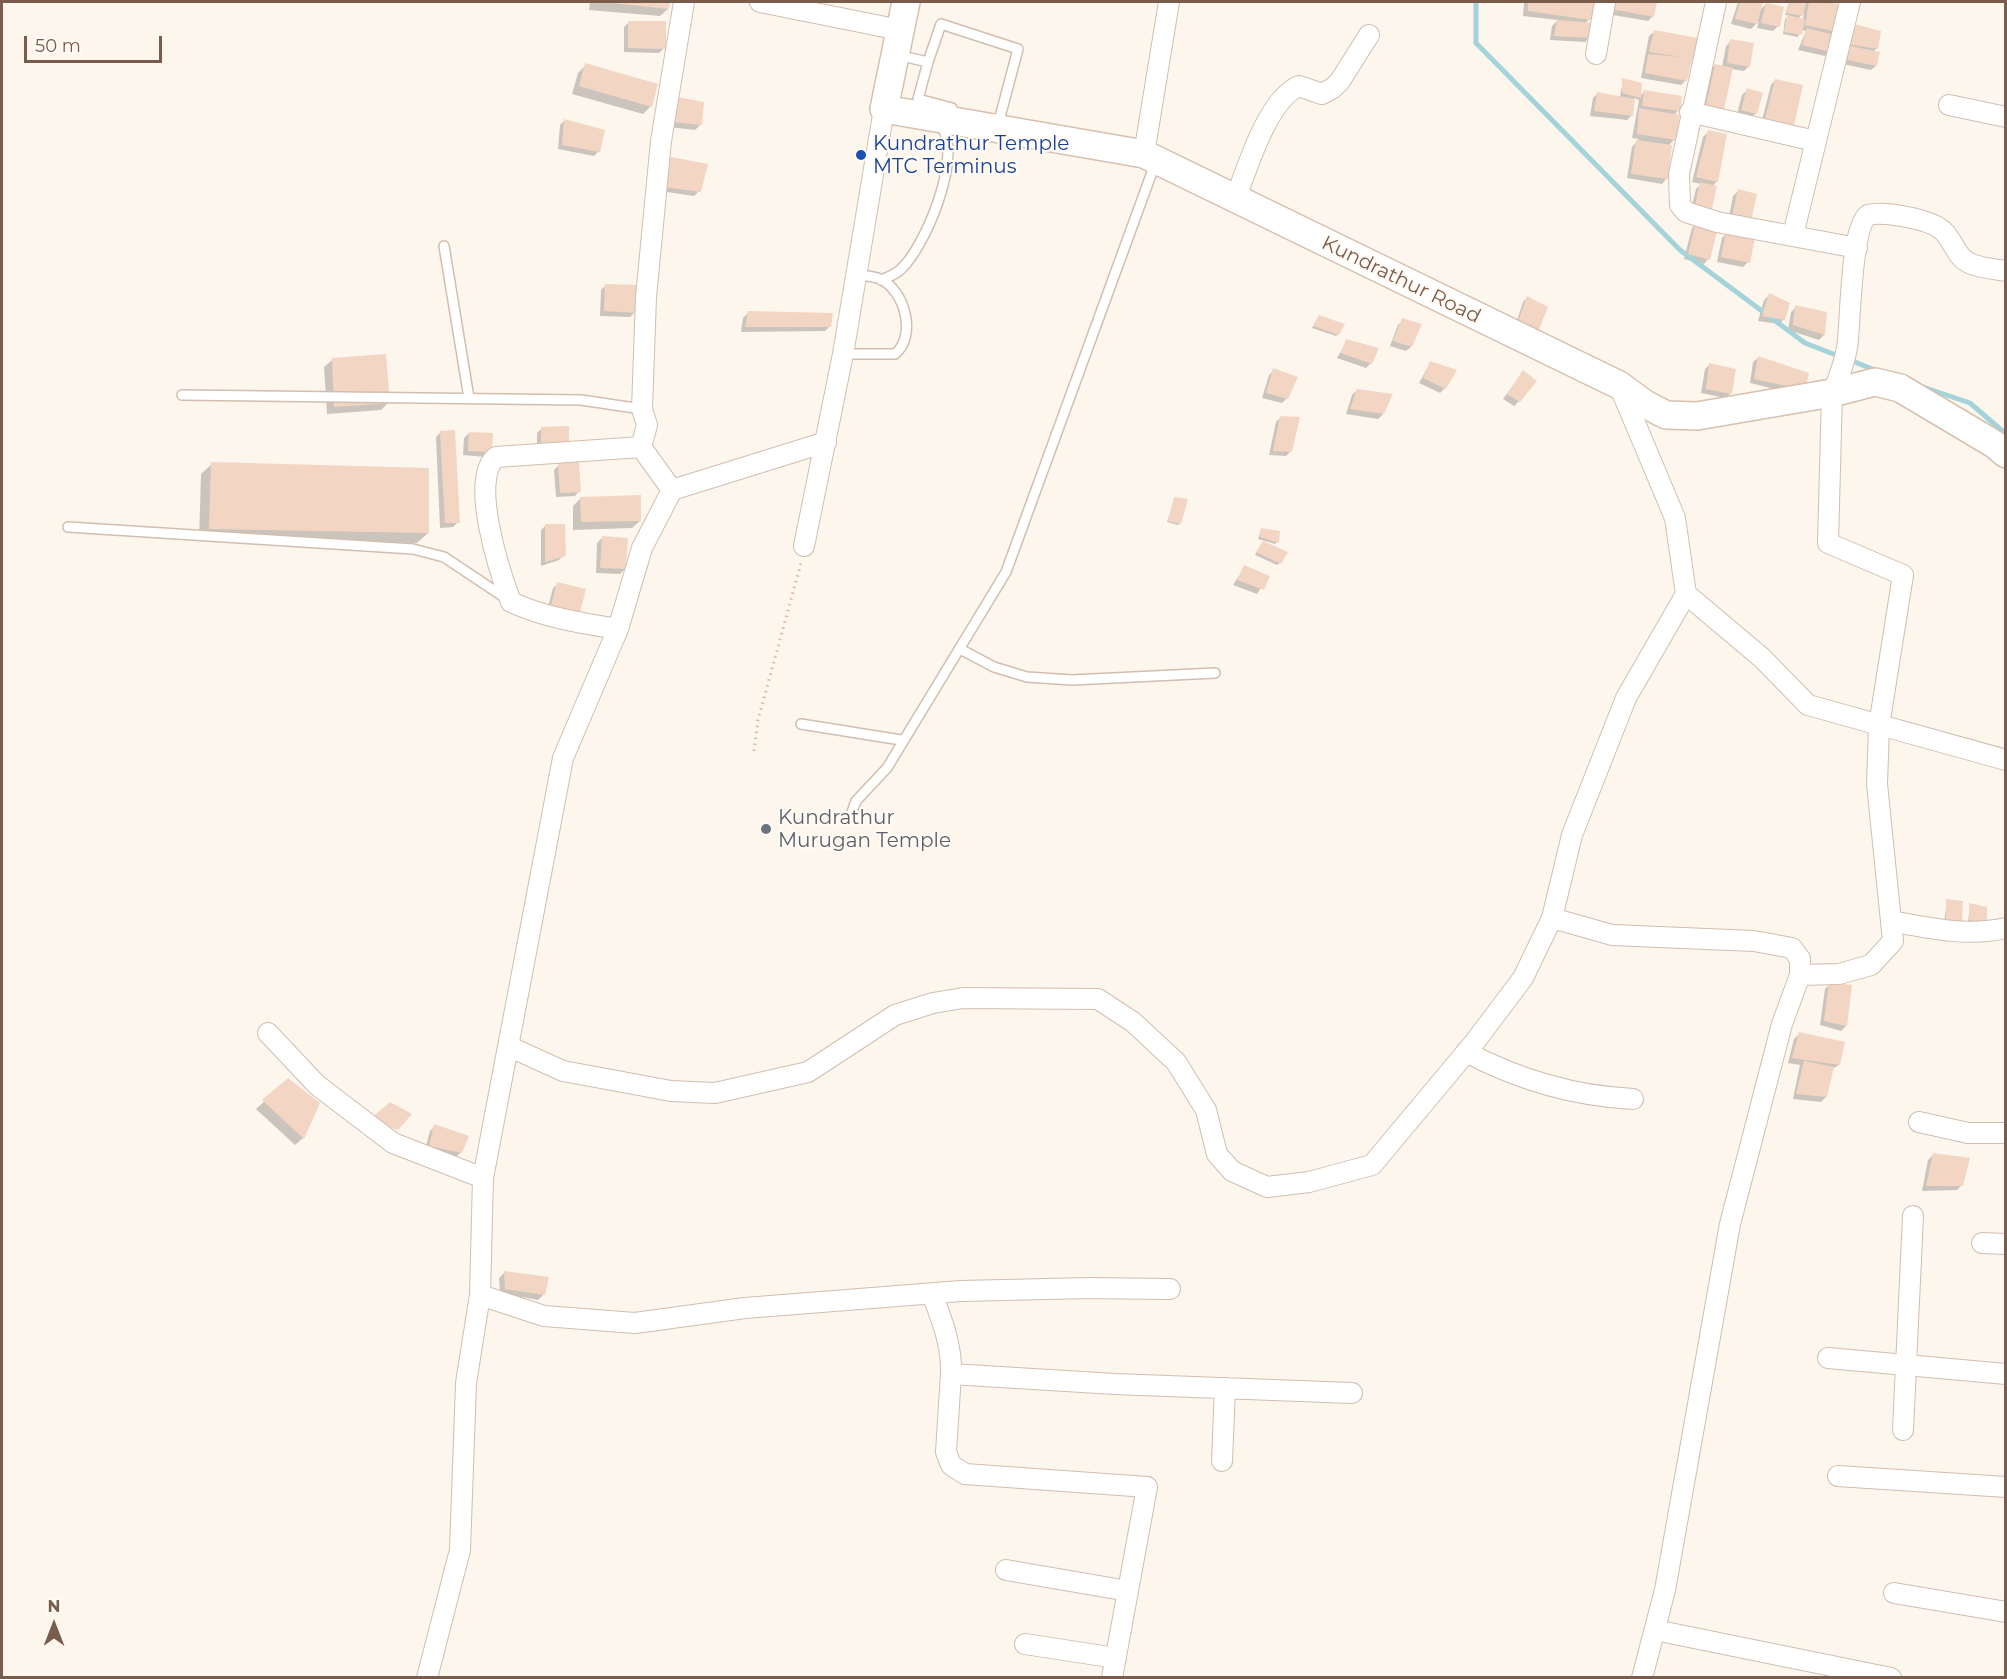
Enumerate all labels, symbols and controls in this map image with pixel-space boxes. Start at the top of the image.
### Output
scale bar [27,24,165,62]
text: 50 m [35,35,81,57]
place label: Kundrathur Temple MTC Terminus [873,132,1069,179]
marker: Kundrathur Temple MTC Terminus [854,148,868,162]
street label: Kundrathur Road [1318,231,1484,329]
place label: Kundrathur Murugan Temple [778,806,951,853]
marker: Kundrathur Murugan Temple [759,822,773,836]
north arrow [24,1595,84,1655]
text: N [48,1597,60,1616]

